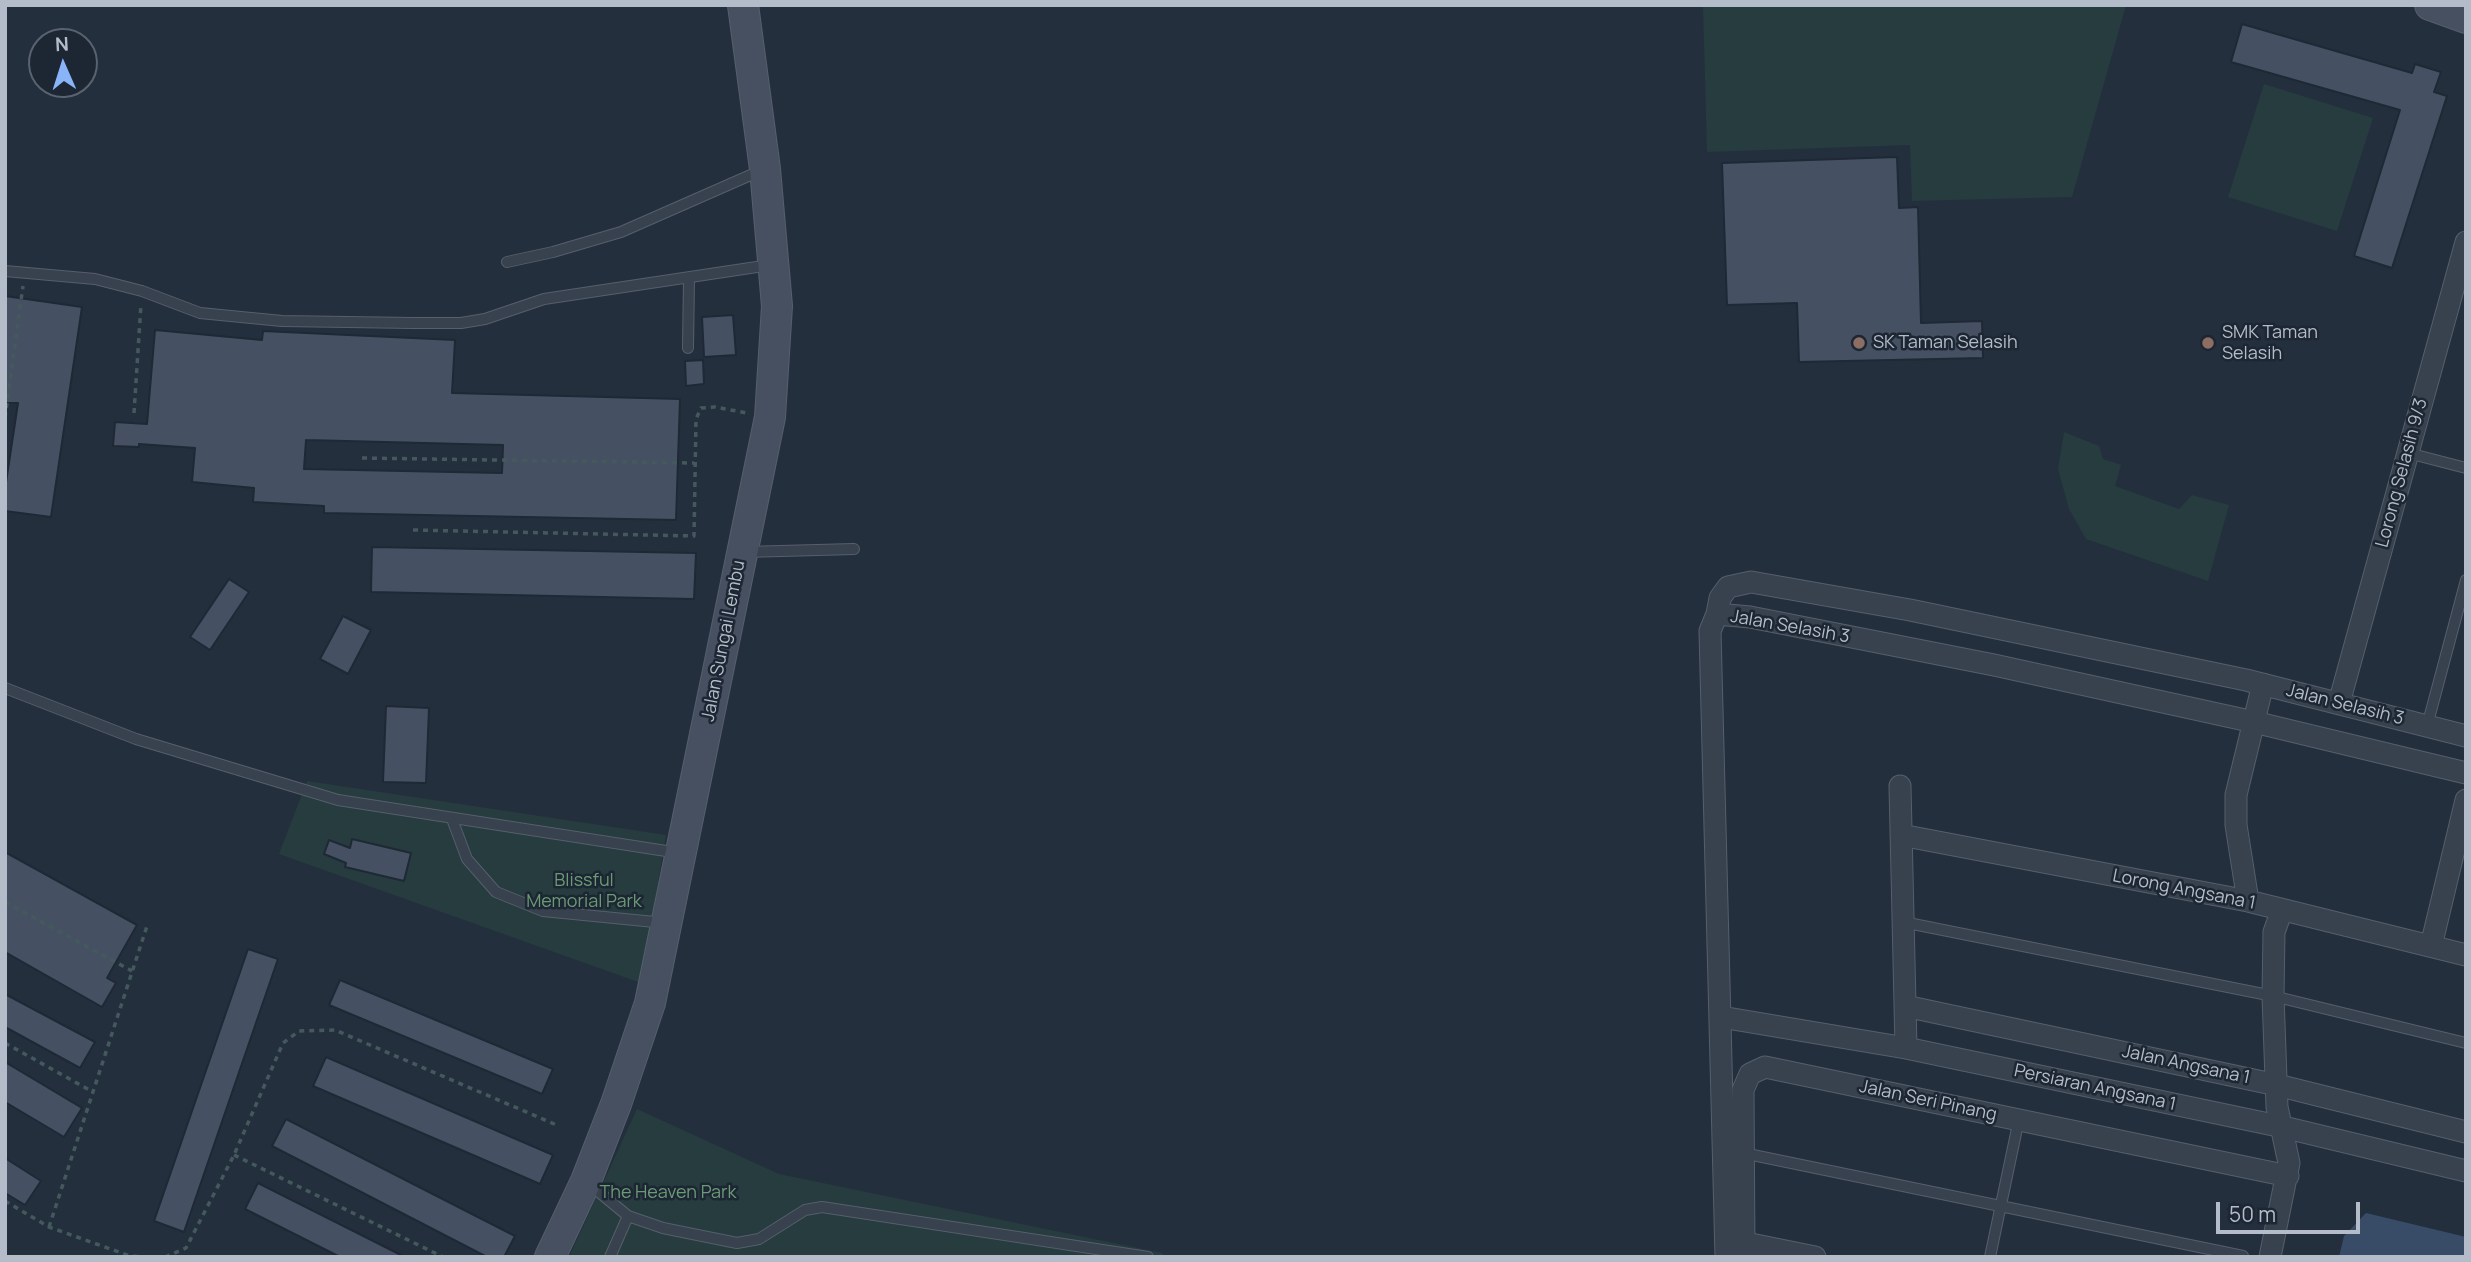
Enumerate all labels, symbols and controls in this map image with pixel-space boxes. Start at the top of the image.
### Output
north arrow [28,28,98,98]
text: N [55,31,70,57]
place label: SMK Taman Selasih [2222,322,2318,364]
place label: SK Taman Selasih [1873,332,2018,354]
marker: SK Taman Selasih [1851,335,1867,351]
marker: SMK Taman Selasih [2200,335,2216,351]
street label: Lorong Selasih 9/3 [2372,396,2432,550]
street label: Jalan Sungai Lembu [698,559,750,723]
street label: Jalan Selasih 3 [1729,606,1851,648]
street label: Jalan Selasih 3 [2284,680,2406,730]
street label: Lorong Angsana 1 [2111,866,2257,914]
park label: Blissful Memorial Park [526,870,642,912]
street label: Jalan Angsana 1 [2120,1041,2252,1089]
street label: Persiaran Angsana 1 [2012,1060,2178,1116]
street label: Jalan Seri Pinang [1857,1076,1999,1126]
park label: The Heaven Park [599,1182,737,1204]
scale bar [2219,1188,2362,1232]
text: 50 m [2229,1200,2276,1228]

